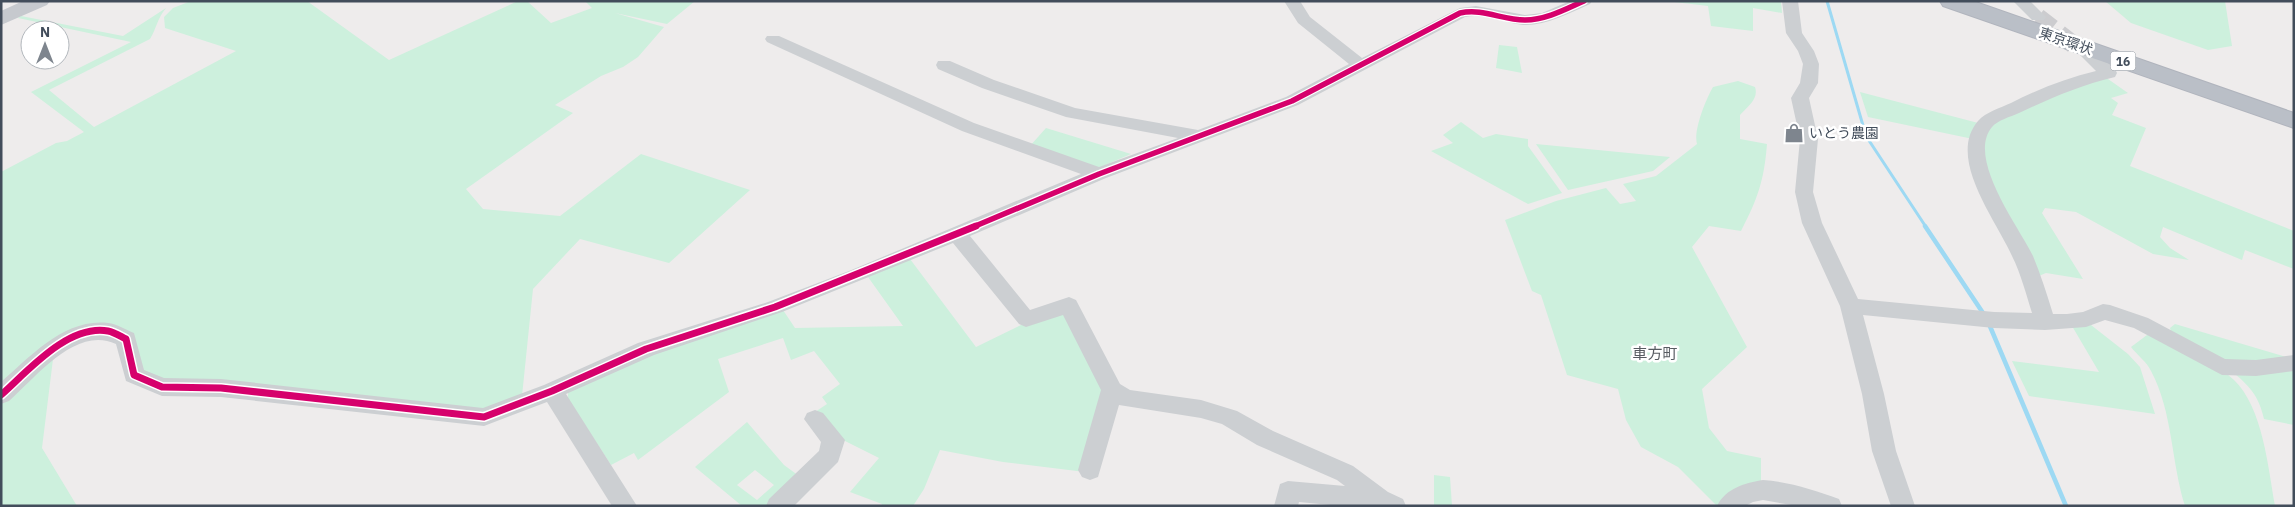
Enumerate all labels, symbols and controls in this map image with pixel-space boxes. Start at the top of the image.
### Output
north arrow [20,20,70,70]
text: N [40,23,50,41]
street label: 東京環状 [2037,23,2095,59]
road number: 16 [2110,51,2136,70]
shop icon: いとう農園 [1783,122,1805,144]
place label: いとう農園 [1809,124,1879,142]
district label: 車方町 [1632,344,1678,363]

